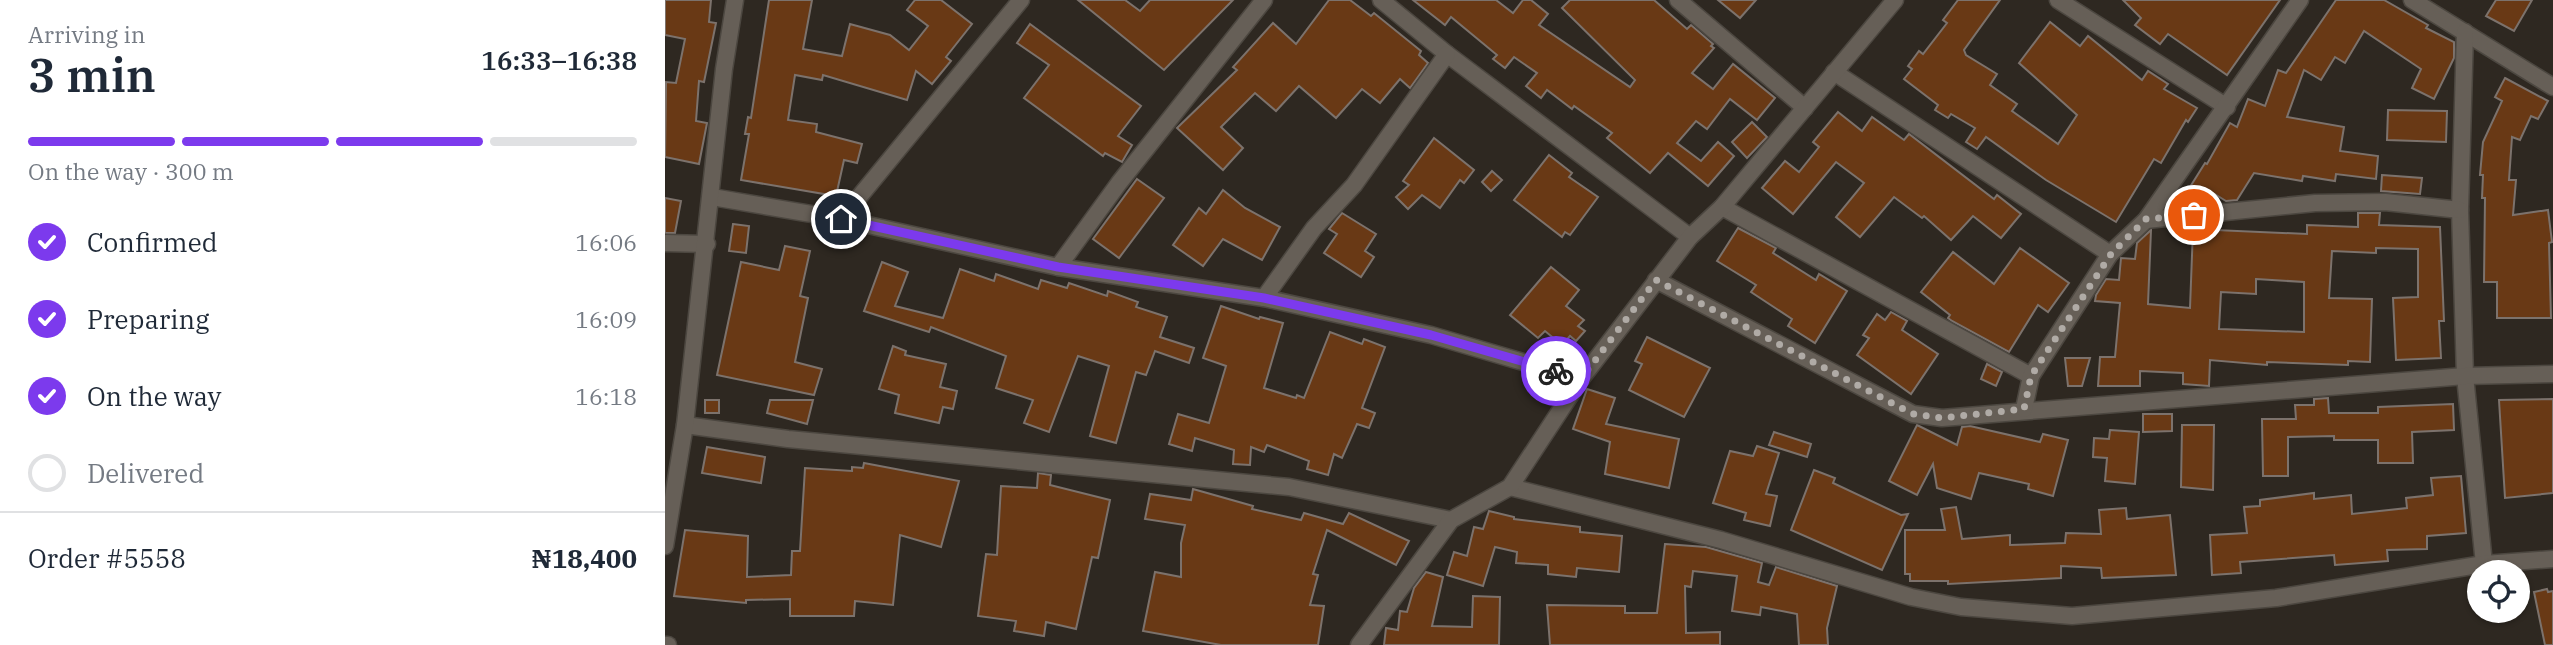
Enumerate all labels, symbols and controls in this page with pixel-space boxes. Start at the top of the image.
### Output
text: Arriving in [28,19,145,49]
text: 16:33–16:38 [481,43,637,77]
text: 3 min [28,45,156,105]
text: On the way · 300 m [28,156,234,186]
pin [2164,185,2224,245]
pin [811,189,871,249]
icon: bag [2175,196,2213,234]
icon: home [822,200,860,238]
icon: check [28,223,66,261]
text: Confirmed [87,225,218,259]
text: 16:06 [575,227,637,257]
icon: check [28,300,66,338]
text: Preparing [87,302,209,336]
text: 16:09 [575,304,637,334]
courier [1521,336,1591,406]
icon: bike [1537,352,1575,390]
icon: check [28,377,66,415]
text: On the way [87,379,221,413]
text: 16:18 [575,381,637,411]
text: Delivered [87,456,204,490]
text: Order #5558 [28,541,186,575]
text: ₦18,400 [532,541,637,575]
map controls [2467,560,2530,623]
button: locate [2467,560,2530,623]

